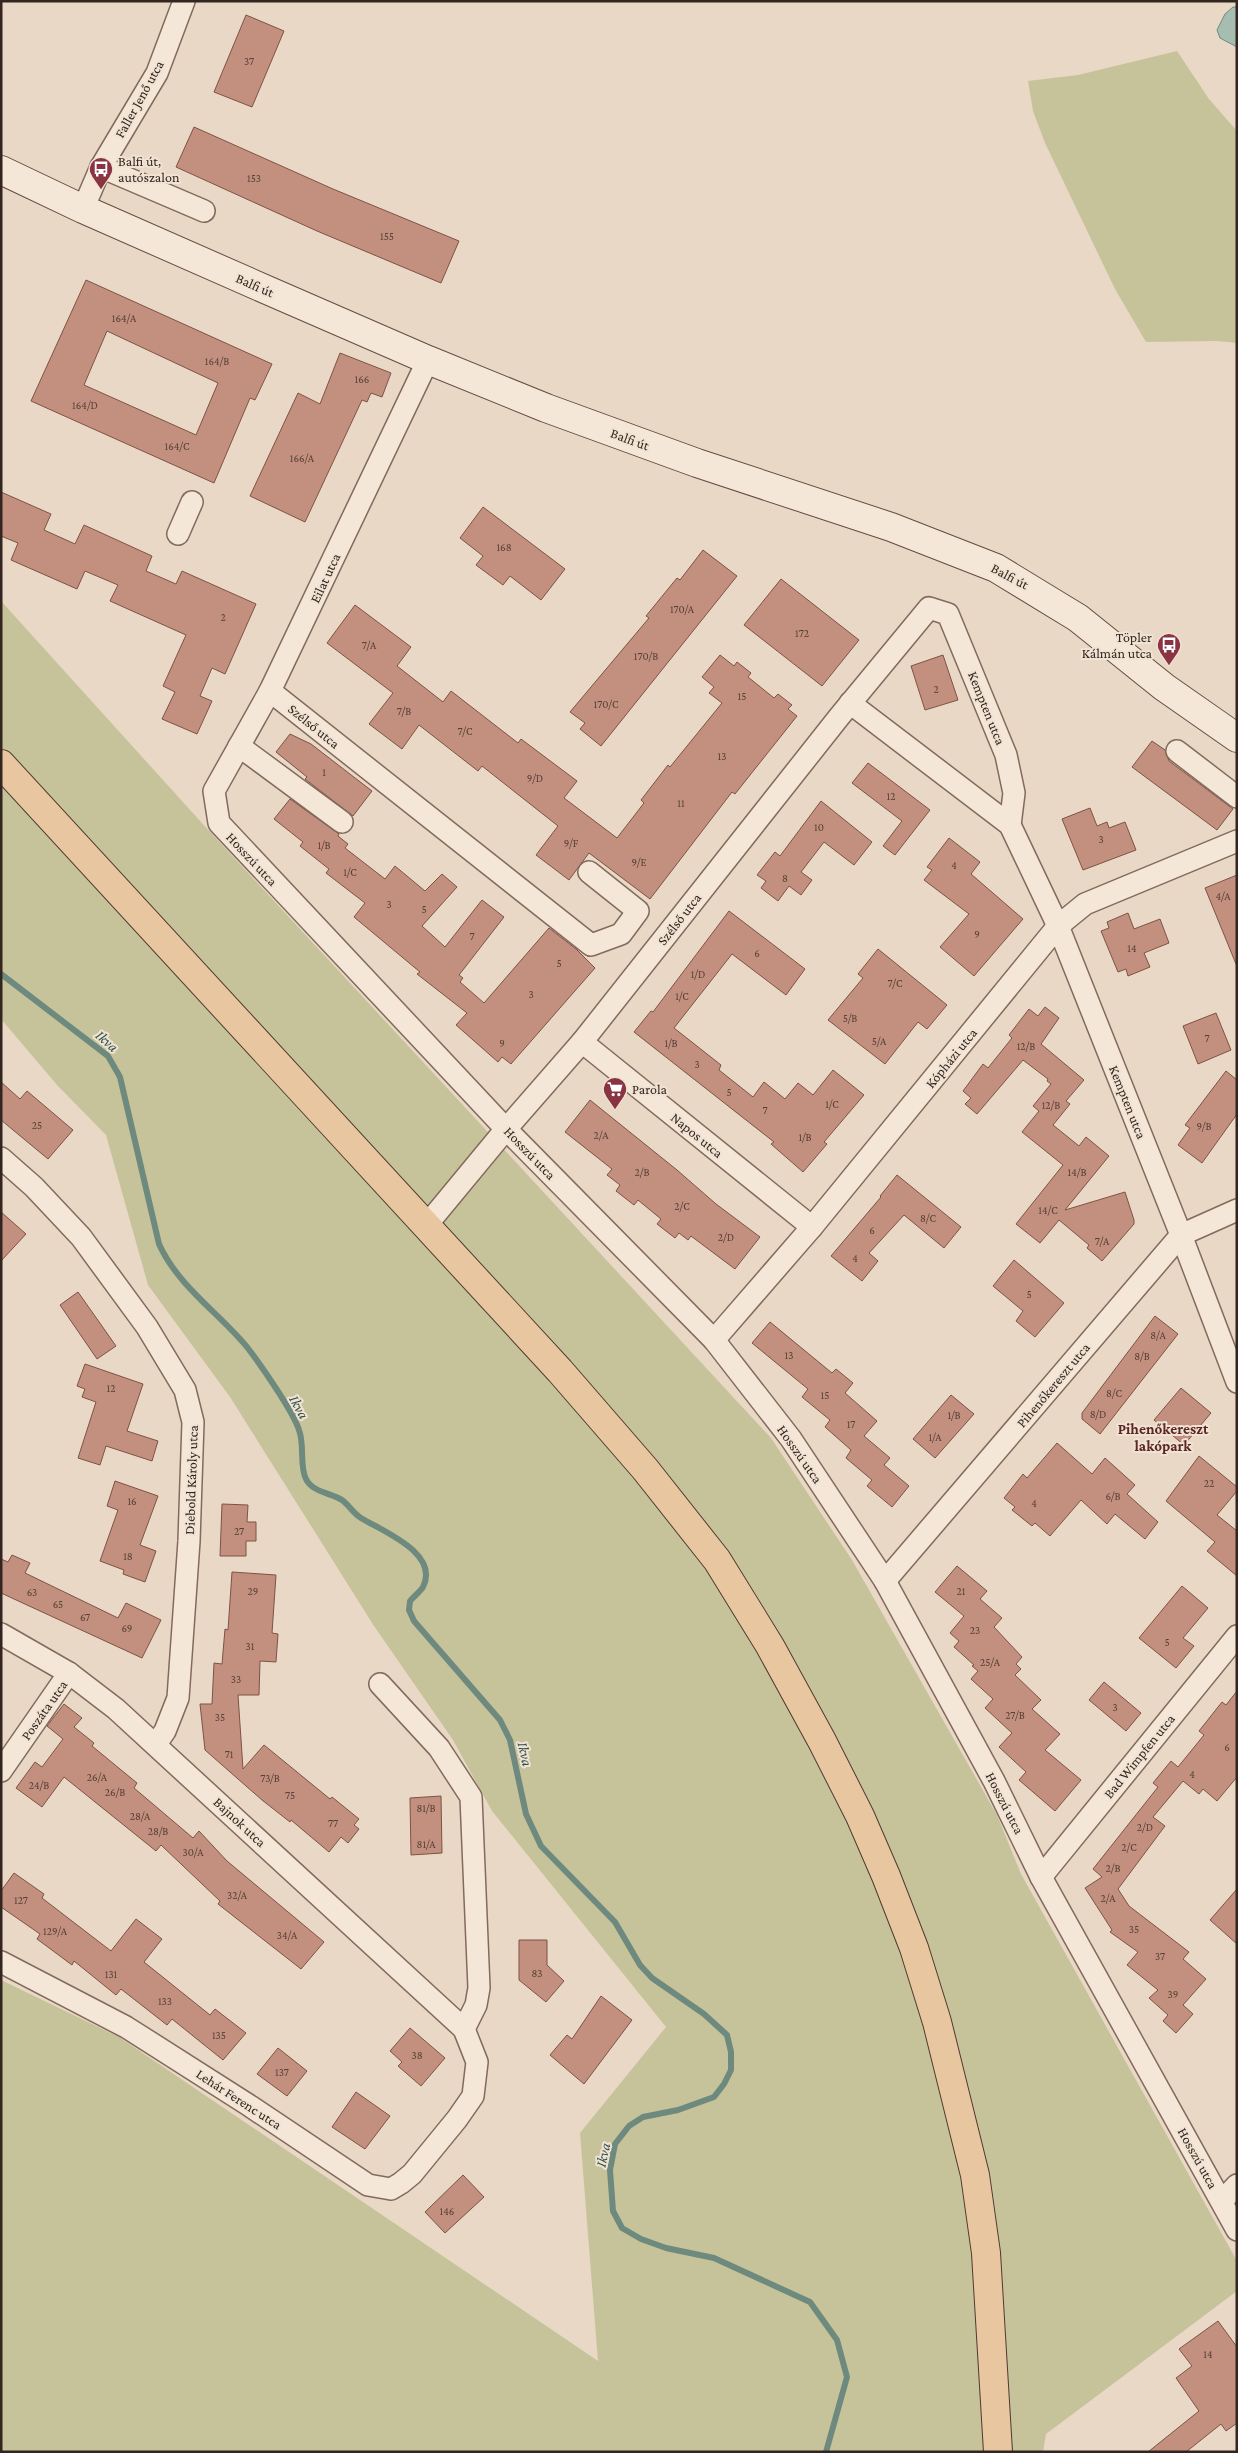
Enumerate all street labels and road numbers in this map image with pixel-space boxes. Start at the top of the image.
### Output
street label: Faller Jenő utca [111,57,167,140]
street label: Balfi út [233,270,277,301]
street label: Balfi út [608,425,652,453]
street label: Eilat utca [307,550,344,605]
street label: Balfi út [989,560,1032,593]
street label: Kempten utca [965,669,1009,748]
street label: Szélső utca [285,700,343,752]
street label: Hosszú utca [223,829,281,889]
street label: Szélső utca [654,889,705,948]
street label: Kópházi utca [922,1024,980,1091]
street label: Kempten utca [1106,1063,1150,1142]
street label: Napos utca [668,1109,727,1161]
street label: Hosszú utca [501,1123,560,1183]
street label: Pihenőkereszt utca [1013,1339,1093,1430]
street label: Hosszú utca [774,1422,826,1487]
street label: Diebold Károly utca [181,1424,201,1535]
street label: Poszáta utca [18,1677,71,1743]
street label: Bad Wimpfen utca [1100,1710,1178,1801]
street label: Hosszú utca [983,1769,1028,1837]
street label: Bajnok utca [210,1794,270,1851]
street label: Lehár Ferenc utca [193,2065,285,2133]
street label: Hosszú utca [1175,2125,1222,2192]

